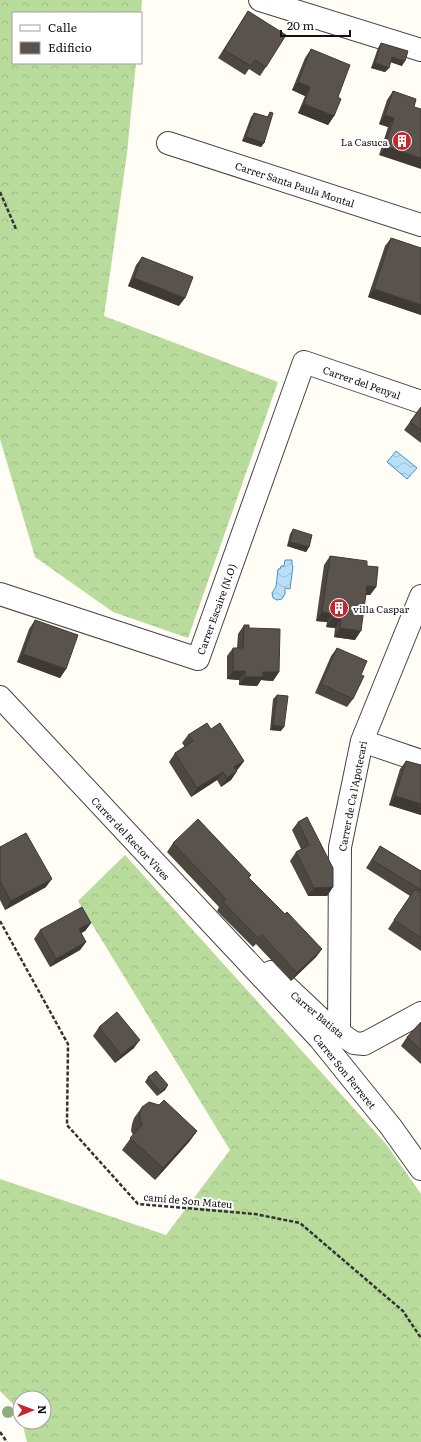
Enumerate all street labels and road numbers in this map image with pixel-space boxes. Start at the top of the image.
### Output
street label: Carrer Santa Paula Montal [233,158,357,211]
street label: Carrer del Penyal [321,362,403,403]
street label: Carrer Escaire (N.O) [193,561,239,657]
street label: Carrer de Ca l'Apotecari [334,739,370,853]
street label: Carrer del Rector Vives [88,793,174,883]
street label: Carrer Batista [288,987,349,1041]
street label: Carrer Son Ferreret [310,1030,380,1112]
street label: camí de Son Mateu [143,1189,234,1211]

